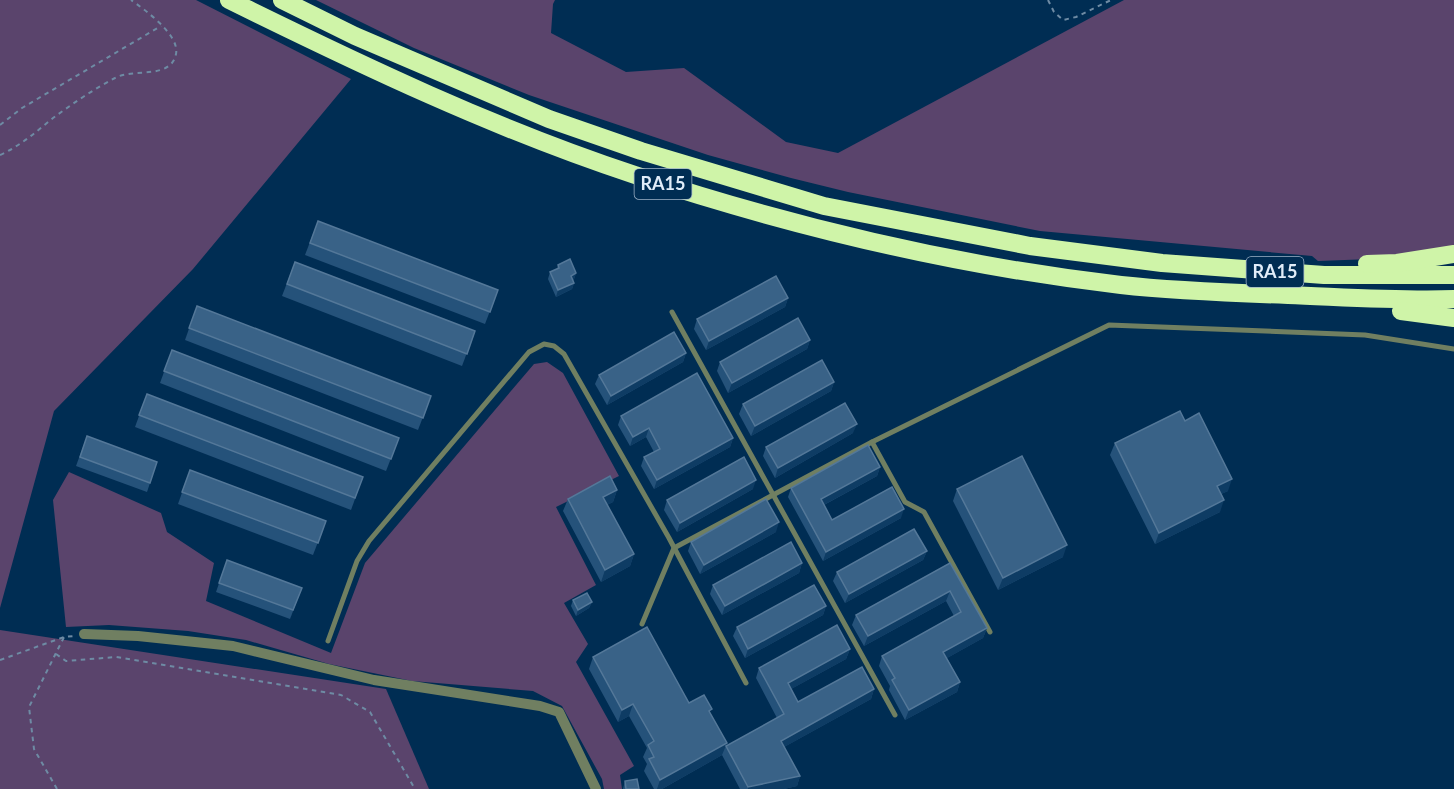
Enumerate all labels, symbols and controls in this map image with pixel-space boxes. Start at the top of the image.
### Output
road number: RA15 [634,169,692,199]
road number: RA15 [1246,257,1304,287]

